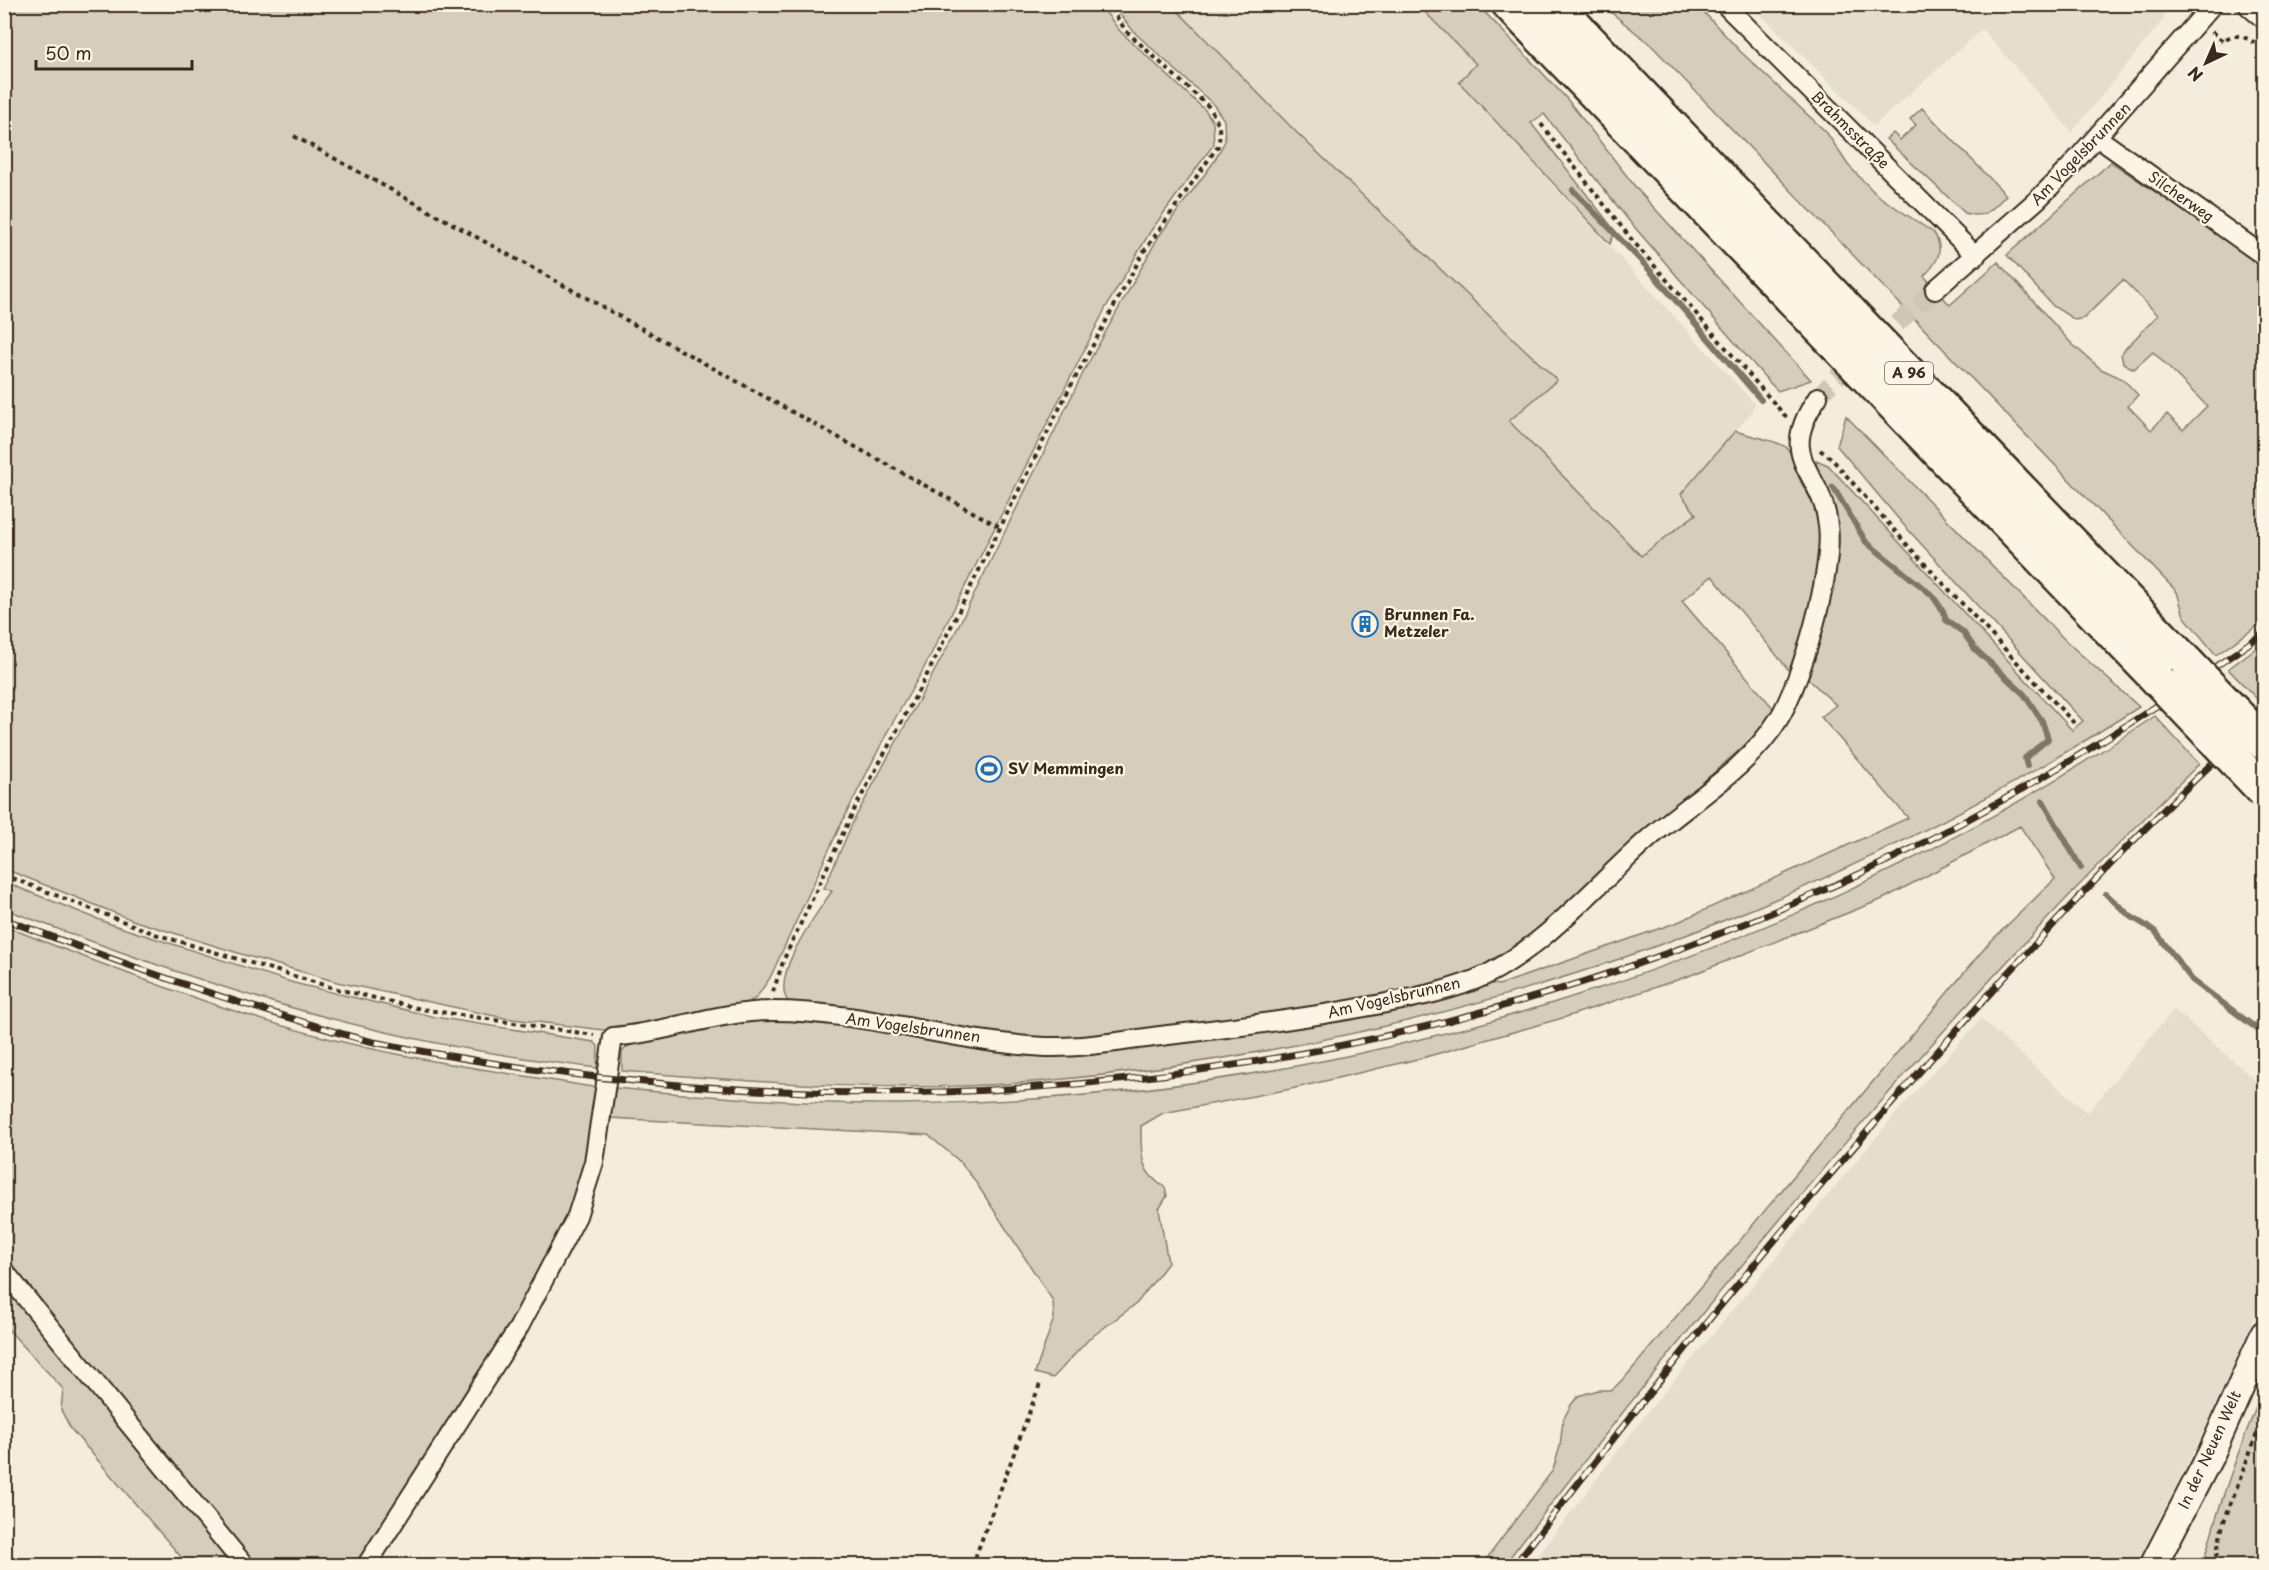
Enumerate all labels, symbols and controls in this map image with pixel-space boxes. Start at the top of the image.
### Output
scale bar [36,33,192,71]
north arrow [2176,33,2236,93]
text: 50 m [45,39,92,66]
text: N [2182,61,2208,88]
street label: Brahmsstraße [1807,84,1896,173]
street label: Am Vogelsbrunnen [2024,96,2135,210]
street label: Silcherweg [2144,165,2220,227]
road number: A 96 [1885,362,1933,384]
place label: Brunnen Fa. Metzeler [1384,602,1475,642]
building icon: Brunnen Fa. Metzeler [1350,609,1380,639]
sports icon: SV Memmingen [974,754,1004,784]
place label: SV Memmingen [1008,756,1124,779]
street label: Am Vogelsbrunnen [1325,970,1462,1023]
street label: Am Vogelsbrunnen [844,1006,982,1047]
street label: In der Neuen Welt [2171,1386,2246,1512]

